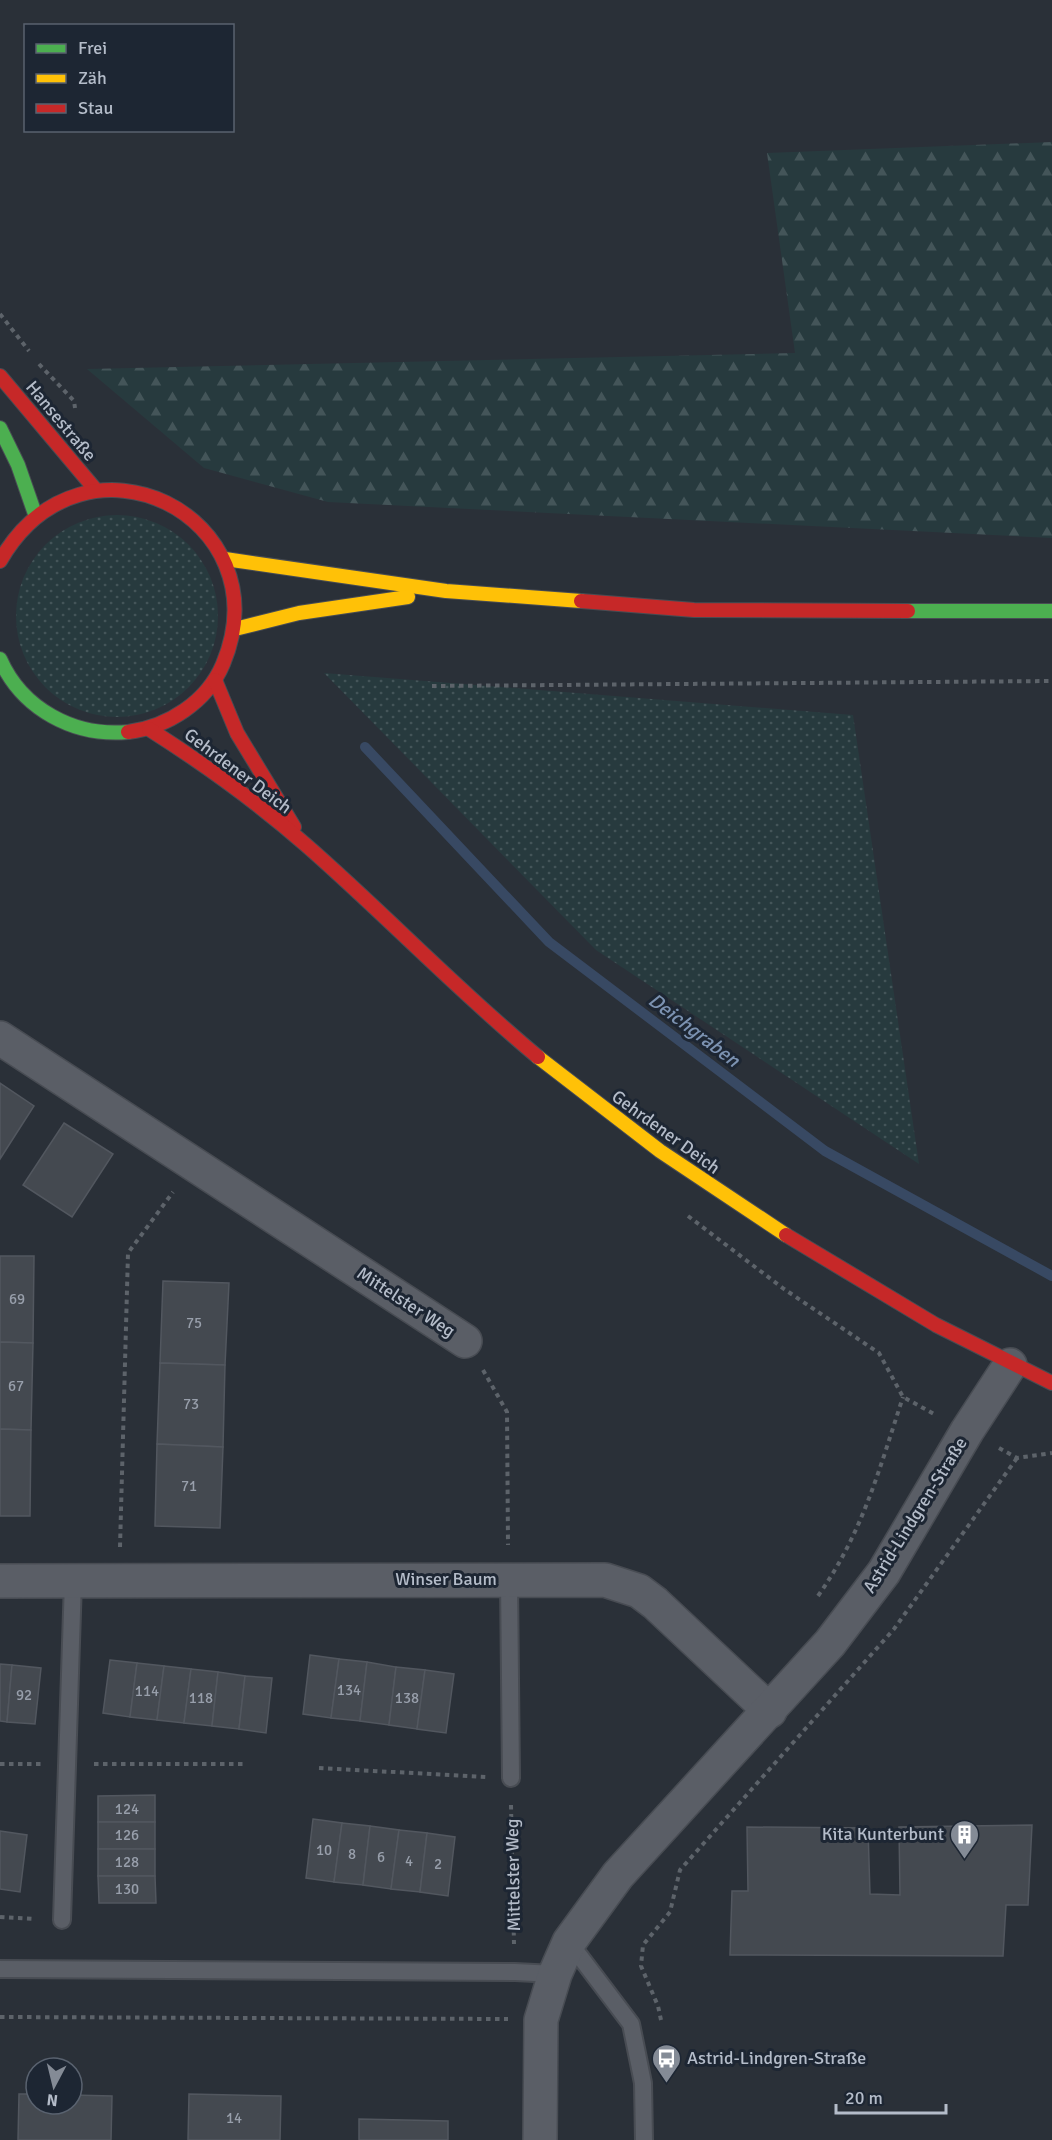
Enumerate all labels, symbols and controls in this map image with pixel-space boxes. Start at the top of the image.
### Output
legend [24,24,234,132]
text: Frei [78,37,107,59]
text: Zäh [78,67,107,89]
text: Stau [78,97,113,119]
street label: Hansestraße [21,376,101,466]
street label: Gehrdener Deich [180,724,296,818]
water label: Deichgraben [643,987,746,1073]
street label: Gehrdener Deich [607,1085,725,1179]
street label: Mittelster Weg [353,1262,459,1342]
house number: 69 [9,1290,25,1308]
house number: 75 [186,1314,202,1332]
house number: 67 [8,1377,24,1395]
house number: 73 [183,1395,199,1413]
street label: Astrid-Lindgren-Straße [858,1433,972,1597]
house number: 71 [181,1477,197,1495]
street label: Winser Baum [395,1568,497,1590]
house number: 134 [337,1681,361,1699]
house number: 114 [135,1682,159,1700]
house number: 92 [16,1686,32,1704]
house number: 118 [189,1689,213,1707]
house number: 138 [395,1689,419,1707]
house number: 124 [115,1800,139,1818]
street label: Mittelster Weg [501,1818,525,1932]
building icon: Kita Kunterbunt [949,1818,981,1860]
place label: Kita Kunterbunt [822,1823,944,1845]
house number: 126 [115,1826,139,1844]
house number: 10 [316,1841,332,1859]
house number: 8 [348,1845,356,1863]
house number: 6 [377,1848,385,1866]
house number: 4 [405,1852,413,1870]
house number: 128 [115,1853,139,1871]
house number: 2 [434,1855,442,1873]
house number: 130 [115,1880,139,1898]
bus stop icon: Astrid-Lindgren-Straße [650,2042,682,2084]
place label: Astrid-Lindgren-Straße [687,2047,866,2069]
north arrow [24,2056,84,2116]
scale bar [836,2077,946,2115]
text: 20 m [845,2087,883,2109]
text: N [46,2089,59,2110]
house number: 14 [226,2109,242,2127]

